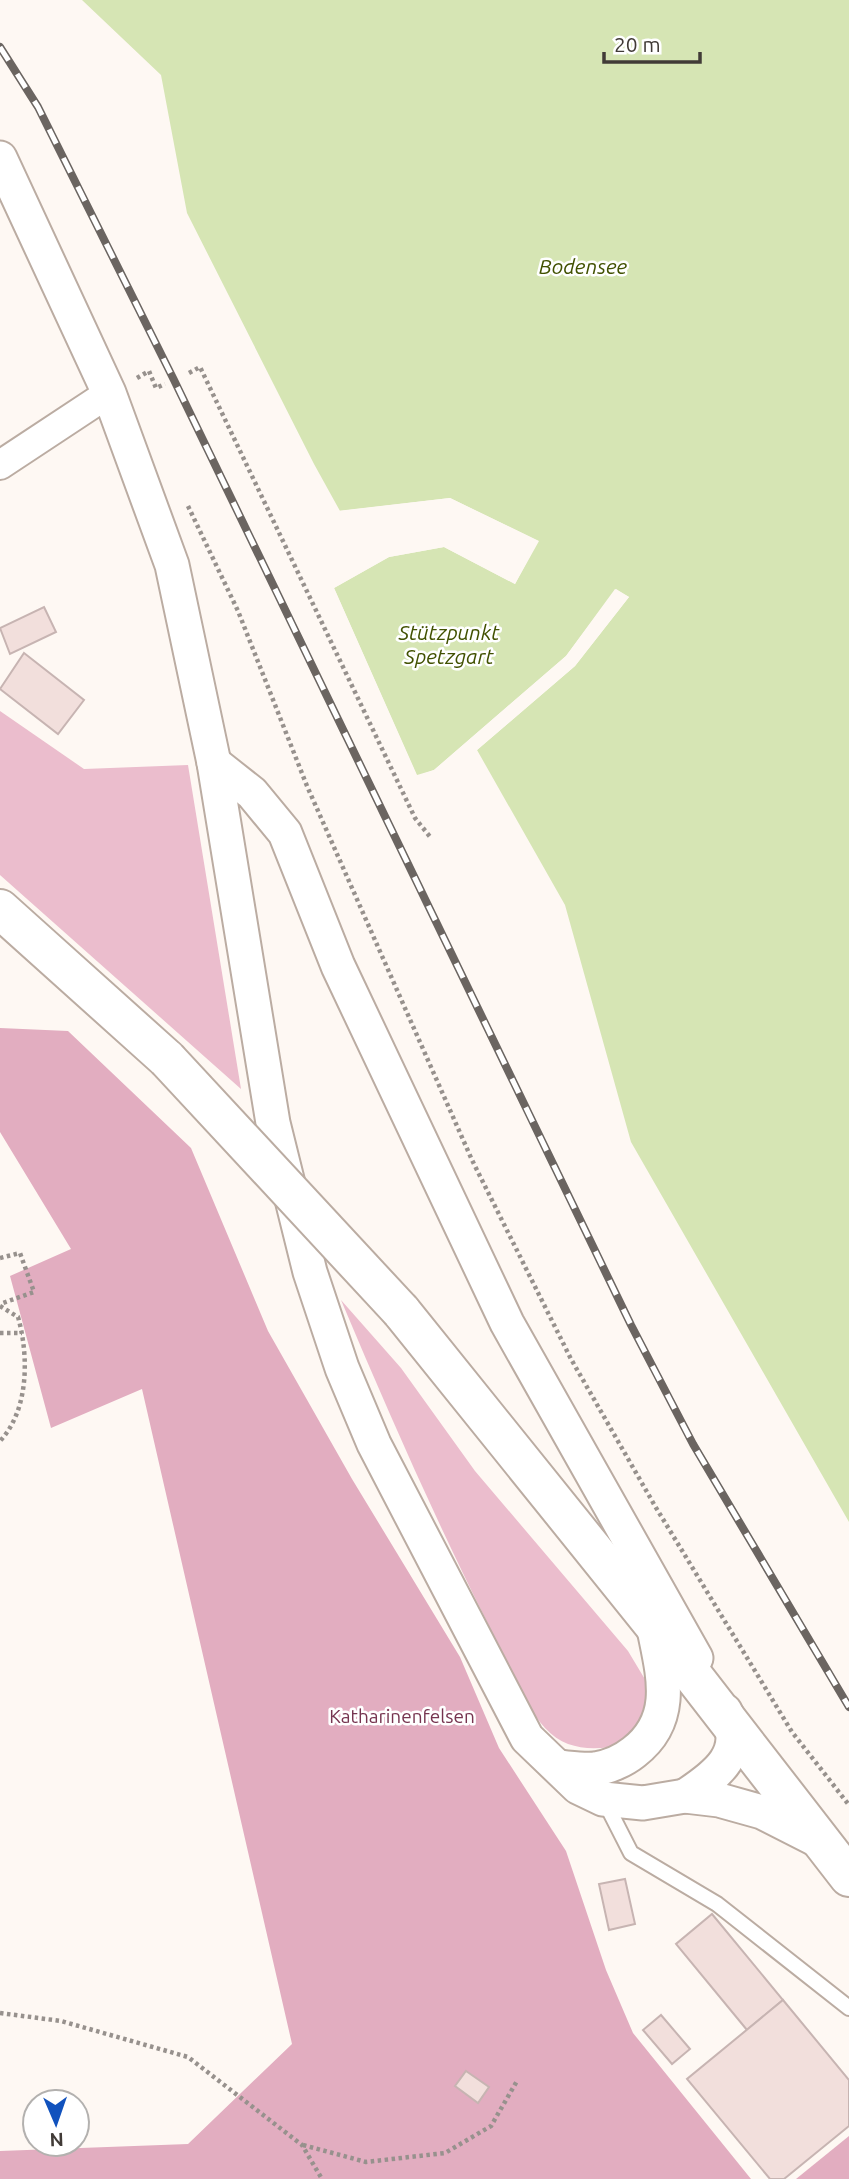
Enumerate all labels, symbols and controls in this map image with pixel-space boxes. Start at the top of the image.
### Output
scale bar [604,21,700,65]
text: 20 m [614,32,661,56]
water label: Bodensee [539,254,628,278]
water label: Stützpunkt Spetzgart [397,620,500,668]
park label: Katharinenfelsen [329,1705,475,1727]
north arrow [21,2088,91,2158]
text: N [49,2129,64,2151]

